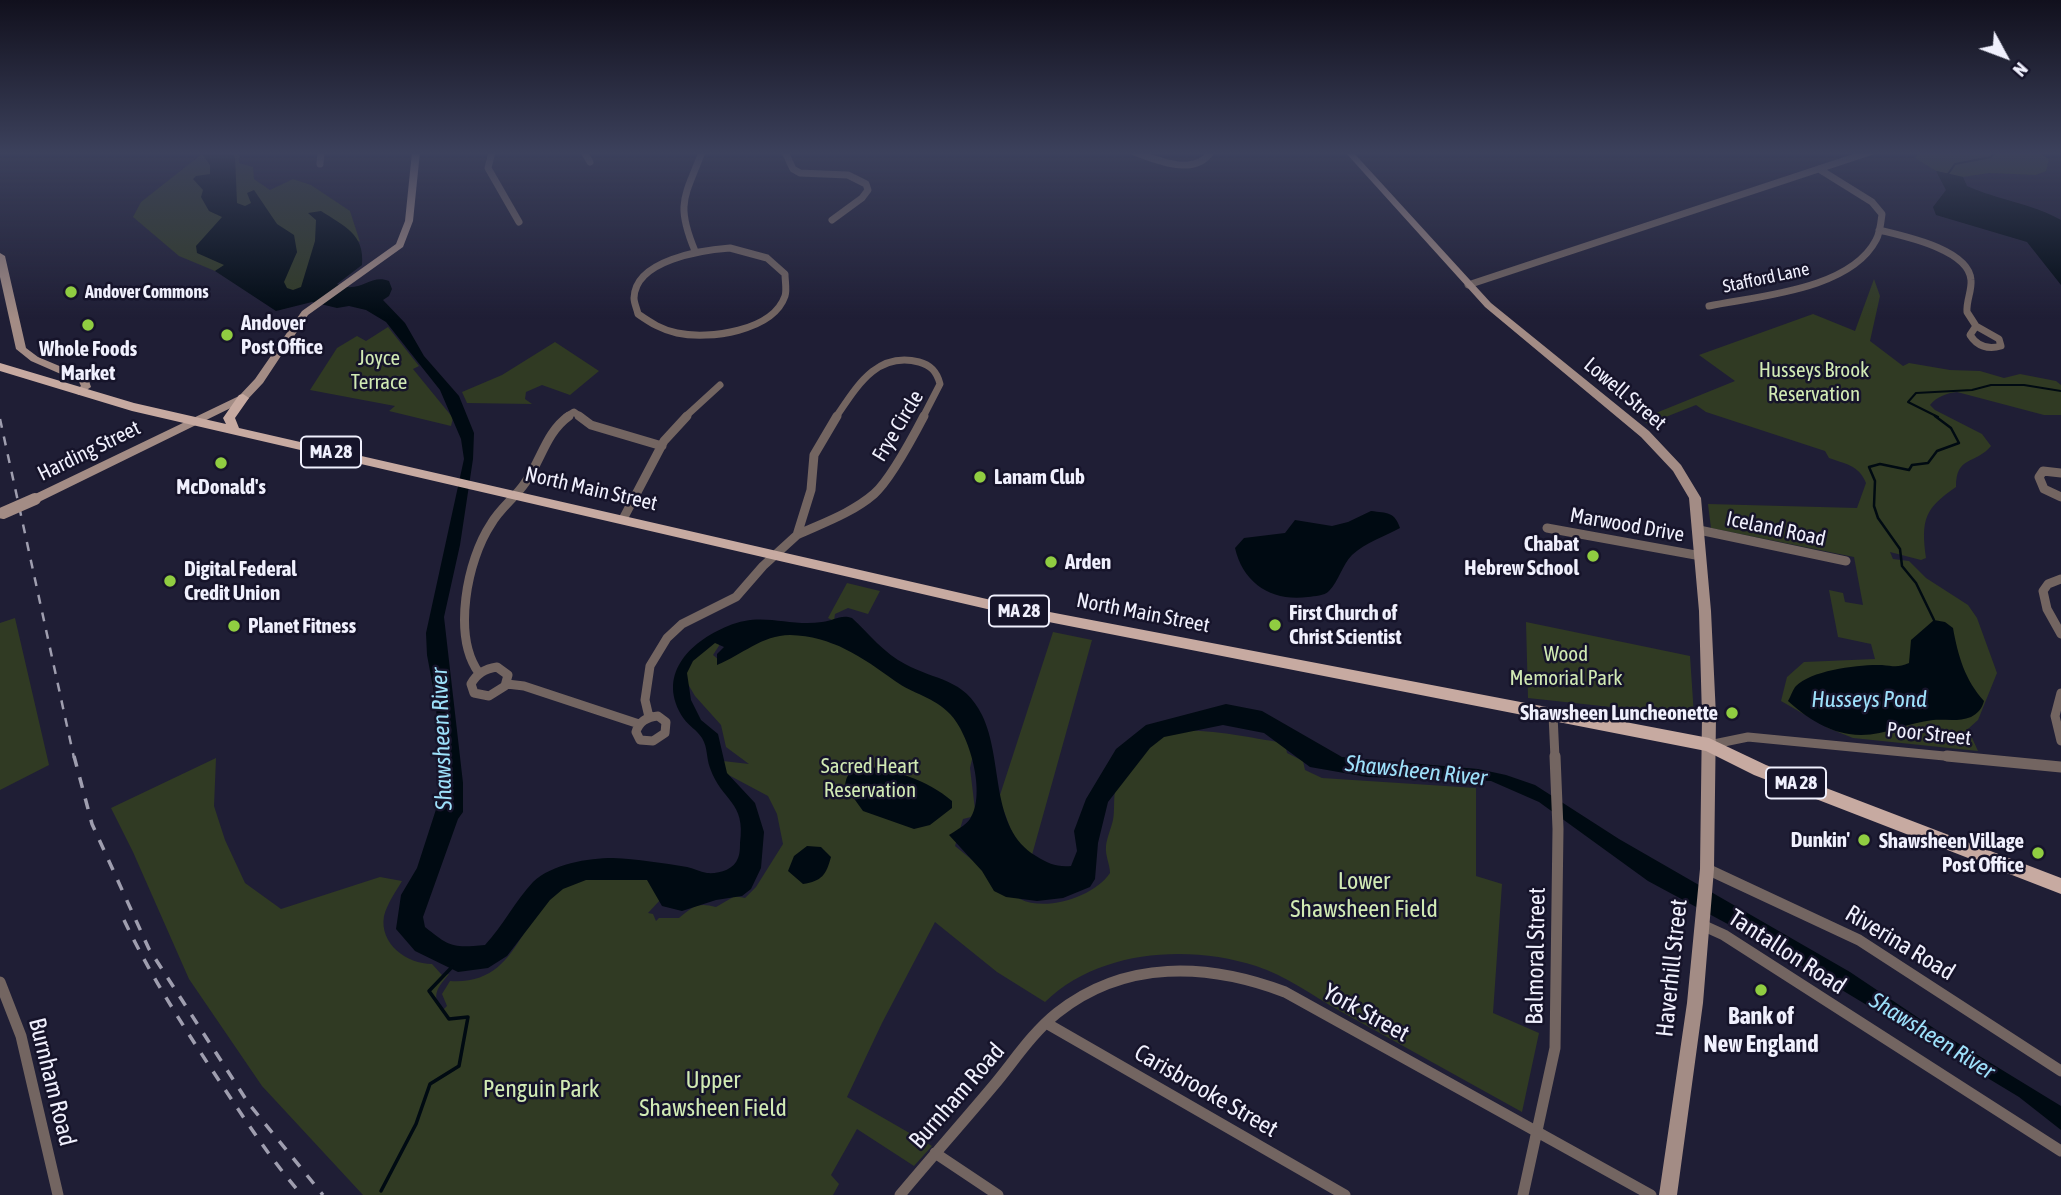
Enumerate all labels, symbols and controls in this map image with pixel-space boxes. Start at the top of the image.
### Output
north arrow [1970,21,2040,91]
text: N [2009,58,2033,81]
street label: Stafford Lane [1721,258,1811,298]
place label: Andover Commons [85,281,209,303]
marker: Andover Commons [63,284,79,300]
place label: Andover Post Office [241,310,323,360]
marker: Whole Foods Market [80,317,96,333]
marker: Andover Post Office [219,327,235,343]
place label: Whole Foods Market [39,336,137,386]
park label: Joyce Terrace [351,345,407,395]
street label: Lowell Street [1579,352,1671,436]
park label: Husseys Brook Reservation [1759,357,1869,407]
street label: Frye Circle [867,386,929,466]
street label: Harding Street [34,415,144,487]
road number: MA 28 [301,436,361,467]
marker: McDonald's [213,455,229,471]
street label: North Main Street [522,462,660,516]
place label: Lanam Club [994,464,1085,490]
marker: Lanam Club [972,469,988,485]
place label: McDonald's [176,474,266,500]
street label: Marwood Drive [1568,503,1686,547]
street label: Iceland Road [1724,506,1828,552]
place label: Chabat Hebrew School [1464,531,1579,581]
marker: Chabat Hebrew School [1585,548,1601,564]
place label: Arden [1065,549,1111,575]
marker: Arden [1043,554,1059,570]
place label: Digital Federal Credit Union [184,556,297,606]
marker: Digital Federal Credit Union [162,573,178,589]
street label: North Main Street [1074,588,1212,638]
road number: MA 28 [989,596,1049,626]
place label: First Church of Christ Scientist [1289,600,1401,650]
place label: Planet Fitness [248,613,356,639]
marker: First Church of Christ Scientist [1267,617,1283,633]
marker: Planet Fitness [226,618,242,634]
park label: Wood Memorial Park [1510,641,1622,691]
water label: Shawsheen River [426,667,458,811]
water label: Husseys Pond [1811,686,1927,714]
place label: Shawsheen Luncheonette [1520,700,1718,726]
marker: Shawsheen Luncheonette [1724,705,1740,721]
street label: Poor Street [1885,717,1973,751]
water label: Shawsheen River [1344,750,1488,792]
park label: Sacred Heart Reservation [821,753,919,803]
road number: MA 28 [1766,768,1826,798]
place label: Dunkin' [1791,827,1850,853]
place label: Shawsheen Village Post Office [1879,828,2024,878]
marker: Dunkin' [1856,832,1872,848]
marker: Shawsheen Village Post Office [2030,845,2046,861]
park label: Lower Shawsheen Field [1290,867,1438,923]
street label: Balmoral Street [1520,887,1552,1025]
street label: Haverhill Street [1650,898,1694,1038]
street label: Riverina Road [1840,899,1960,987]
street label: Tantallon Road [1723,903,1851,1001]
street label: York Street [1318,978,1414,1048]
marker: Bank of New England [1753,982,1769,998]
water label: Shawsheen River [1864,987,2000,1085]
place label: Bank of New England [1703,1002,1819,1058]
street label: Burnham Road [22,1015,82,1149]
street label: Burnham Road [903,1037,1011,1155]
street label: Carisbrooke Street [1129,1038,1283,1144]
park label: Upper Shawsheen Field [639,1066,787,1122]
park label: Penguin Park [483,1075,599,1103]

